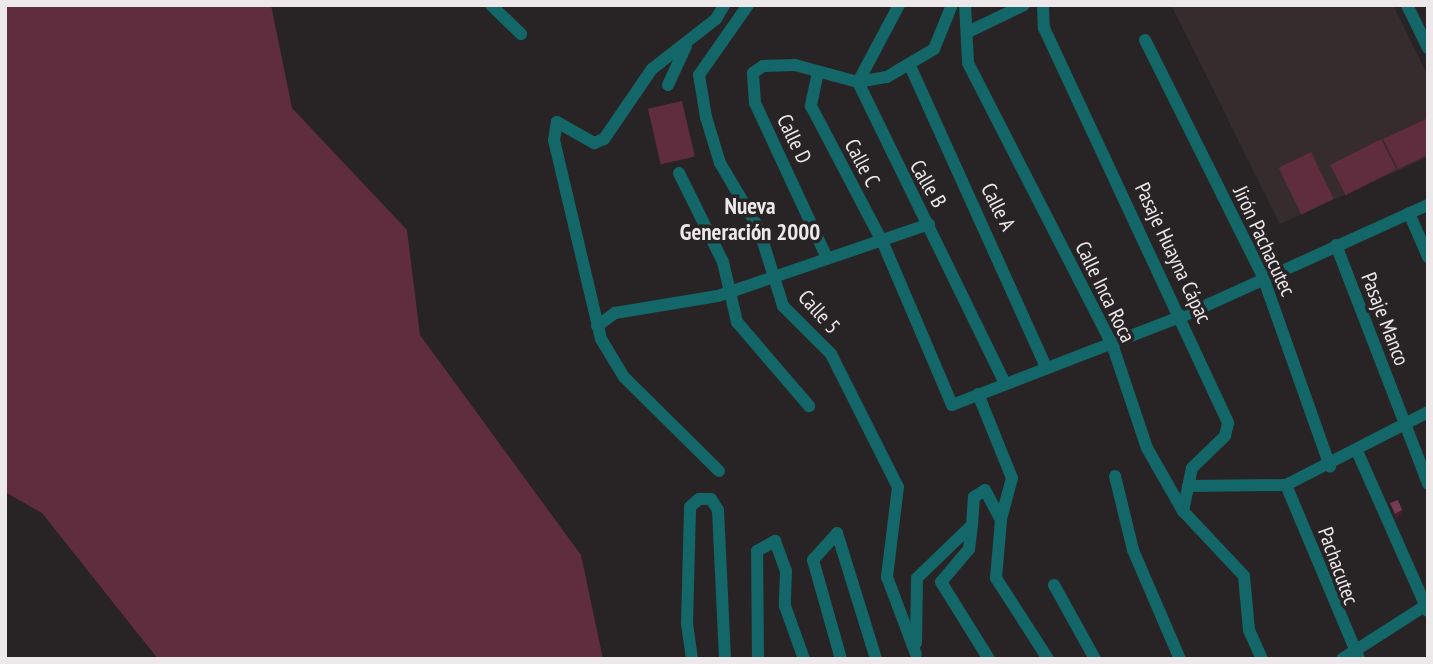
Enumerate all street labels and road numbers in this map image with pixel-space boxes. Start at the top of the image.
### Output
street label: Calle D [771,110,817,168]
street label: Calle C [839,135,885,191]
street label: Calle B [904,156,952,212]
street label: Calle A [975,179,1021,235]
street label: Pasaje Huayna Cápac [1129,179,1217,327]
street label: Jirón Pachacutec [1227,182,1301,300]
street label: Calle Inca Roca [1070,237,1140,347]
street label: Pasaje Manco [1356,269,1414,369]
street label: Calle 5 [793,285,845,339]
street label: Pachacutec [1312,524,1364,608]

